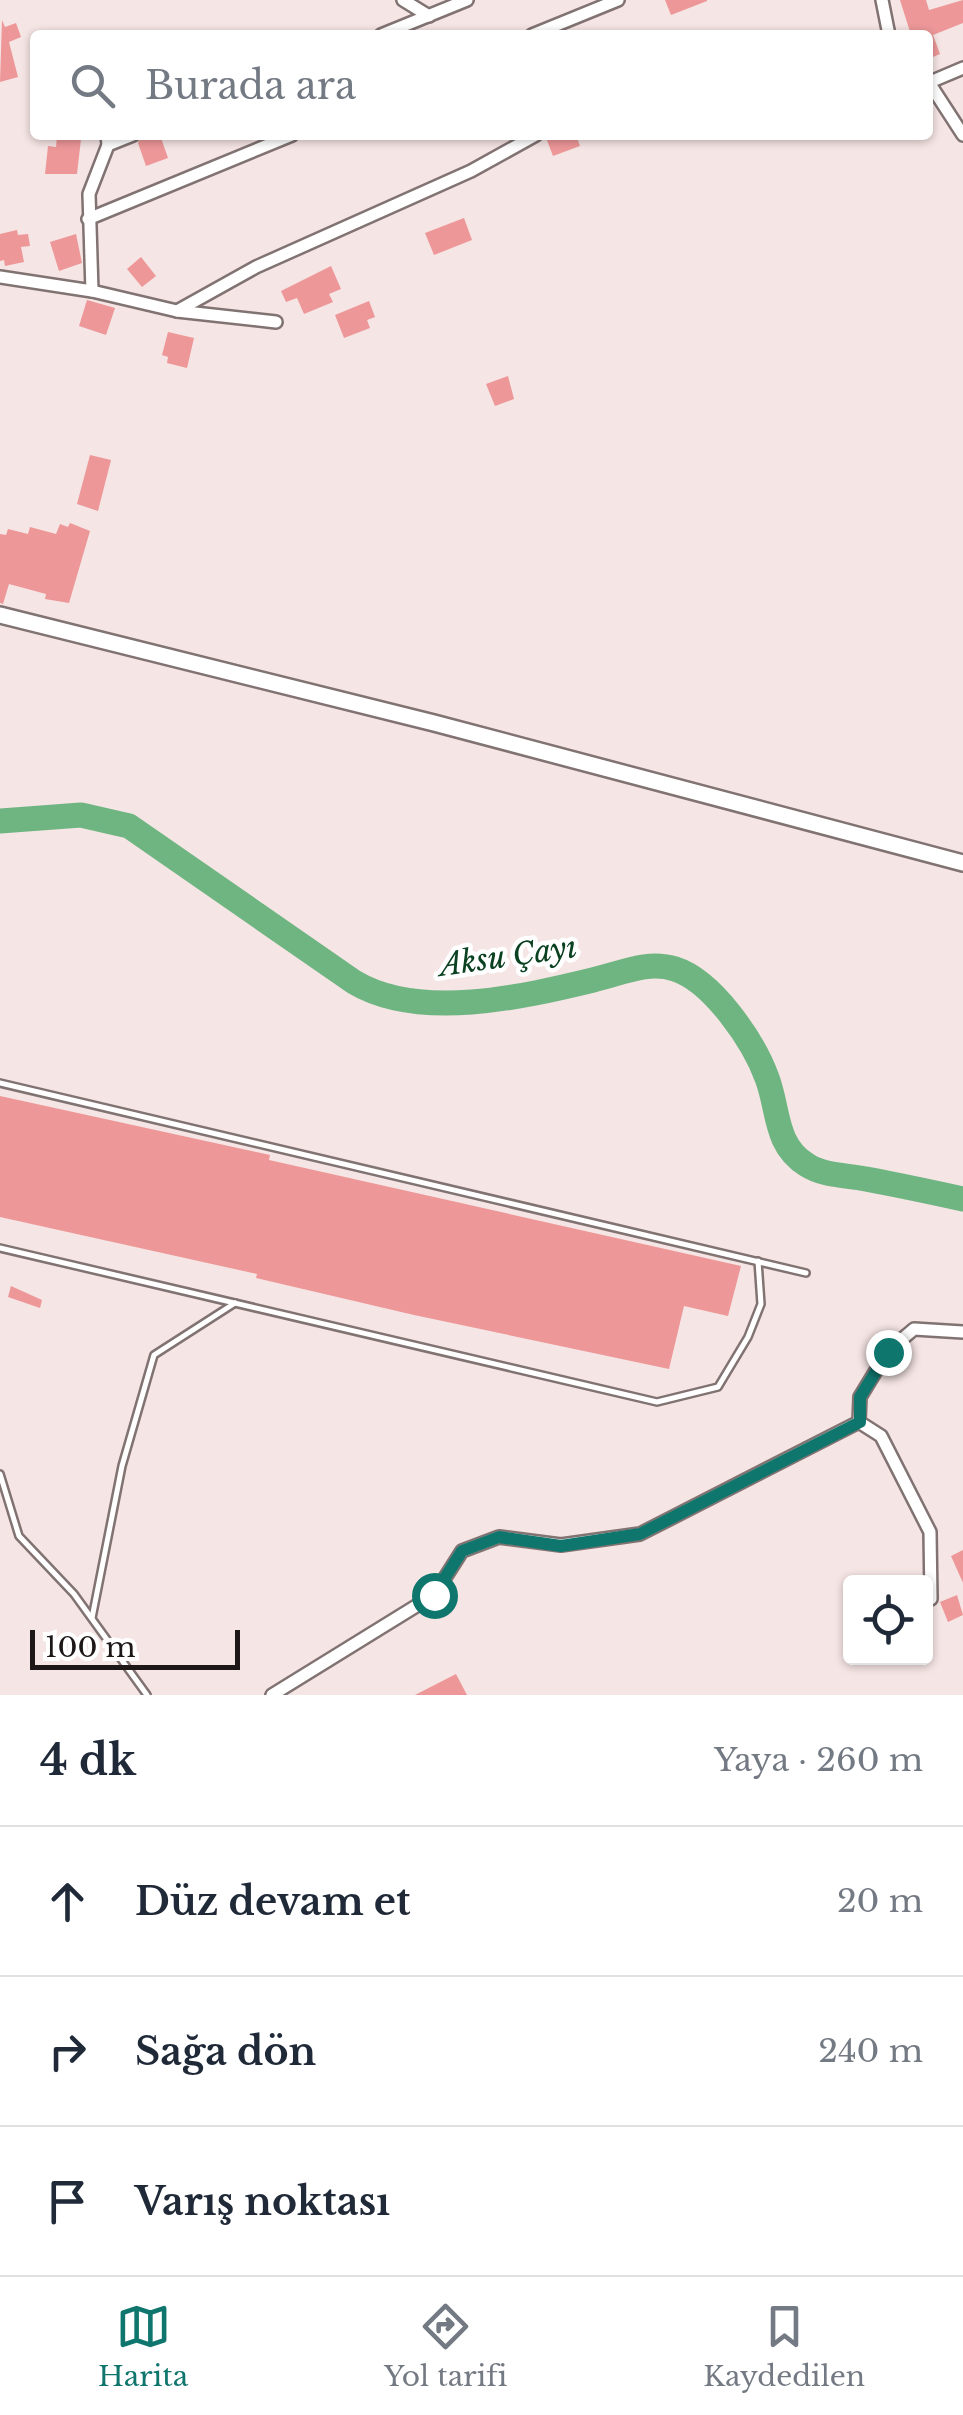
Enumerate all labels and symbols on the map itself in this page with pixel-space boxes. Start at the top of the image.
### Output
water label: Aksu Çayı [433,928,579,984]
route end [866,1330,912,1376]
route start [412,1573,458,1619]
scale bar [30,1625,240,1670]

